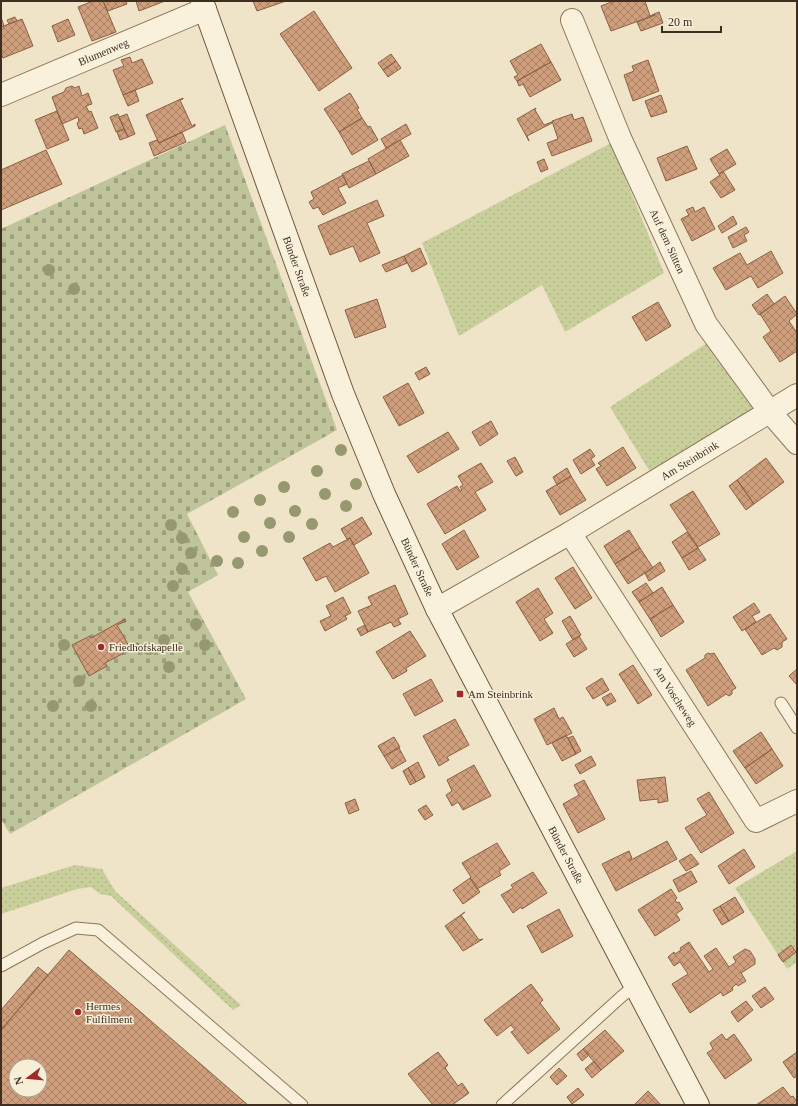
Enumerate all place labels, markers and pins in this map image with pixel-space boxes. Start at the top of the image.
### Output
place label: Friedhofskapelle [109,641,183,653]
marker: Friedhofskapelle [96,642,106,652]
place label: Am Steinbrink [468,688,534,700]
marker: Am Steinbrink [455,689,465,699]
place label: Hermes Fulfilment [86,1000,132,1025]
marker: Hermes Fulfilment [73,1007,83,1017]

